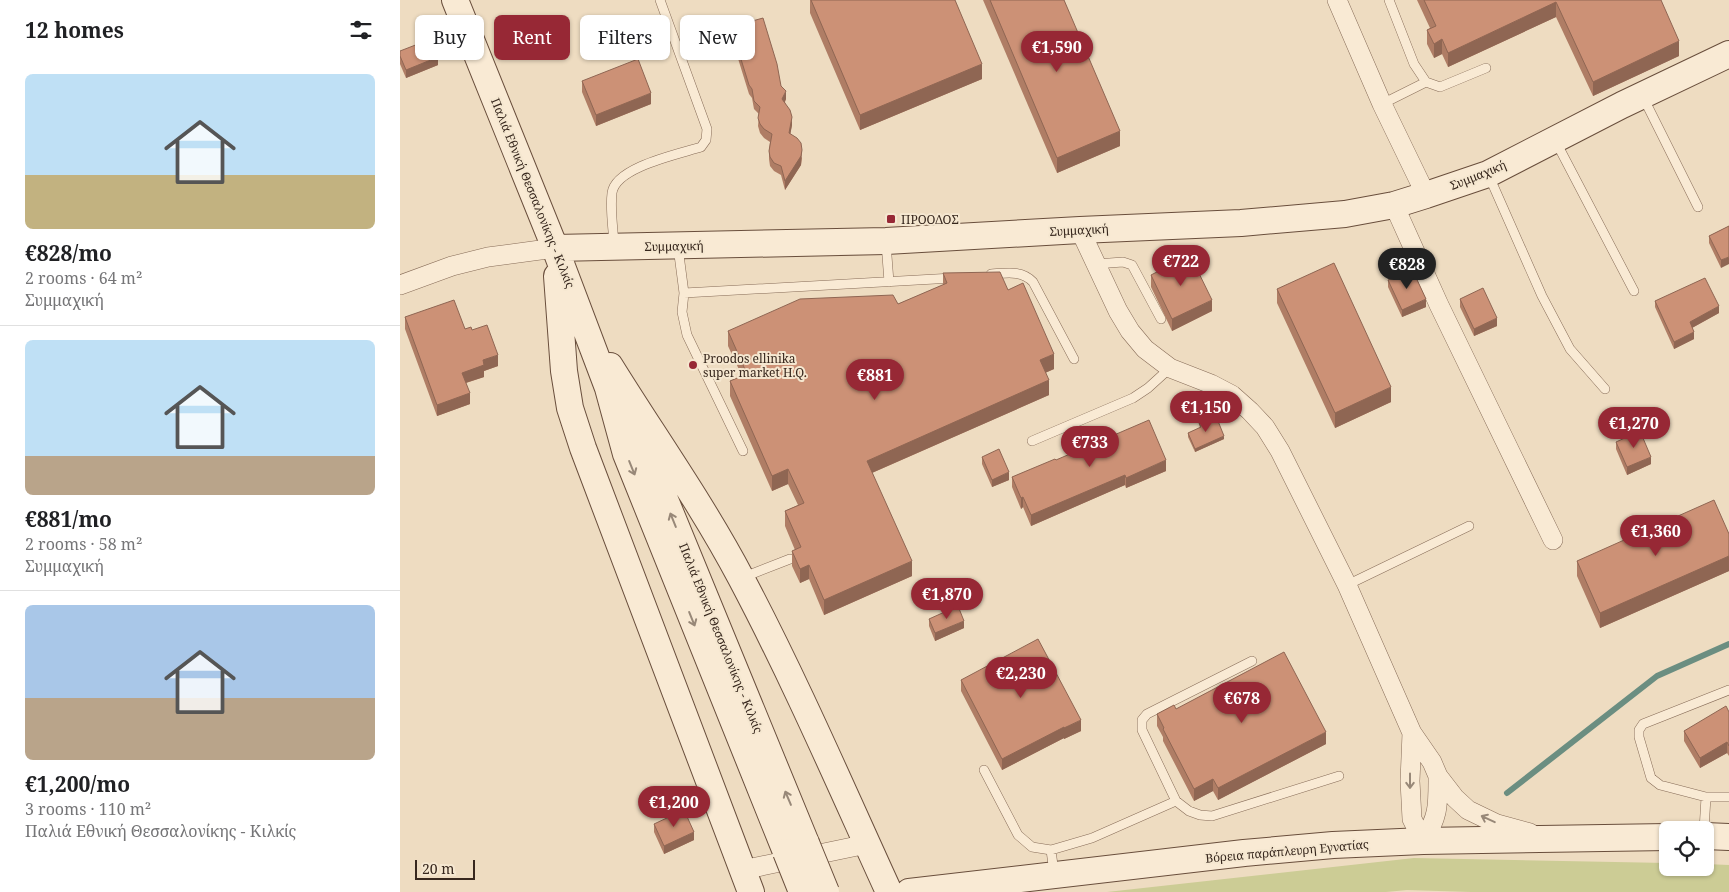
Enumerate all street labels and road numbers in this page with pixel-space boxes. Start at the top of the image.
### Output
street label: Παλιά Εθνική Θεσσαλονίκης - Κιλκίς [487,95,579,291]
street label: Συμμαχική [1447,156,1509,194]
street label: Συμμαχική [1049,220,1109,240]
street label: Συμμαχική [644,237,704,255]
street label: Παλιά Εθνική Θεσσαλονίκης - Κιλκίς [675,540,767,736]
street label: Βόρεια παράπλευρη Εγνατίας [1205,835,1370,867]

